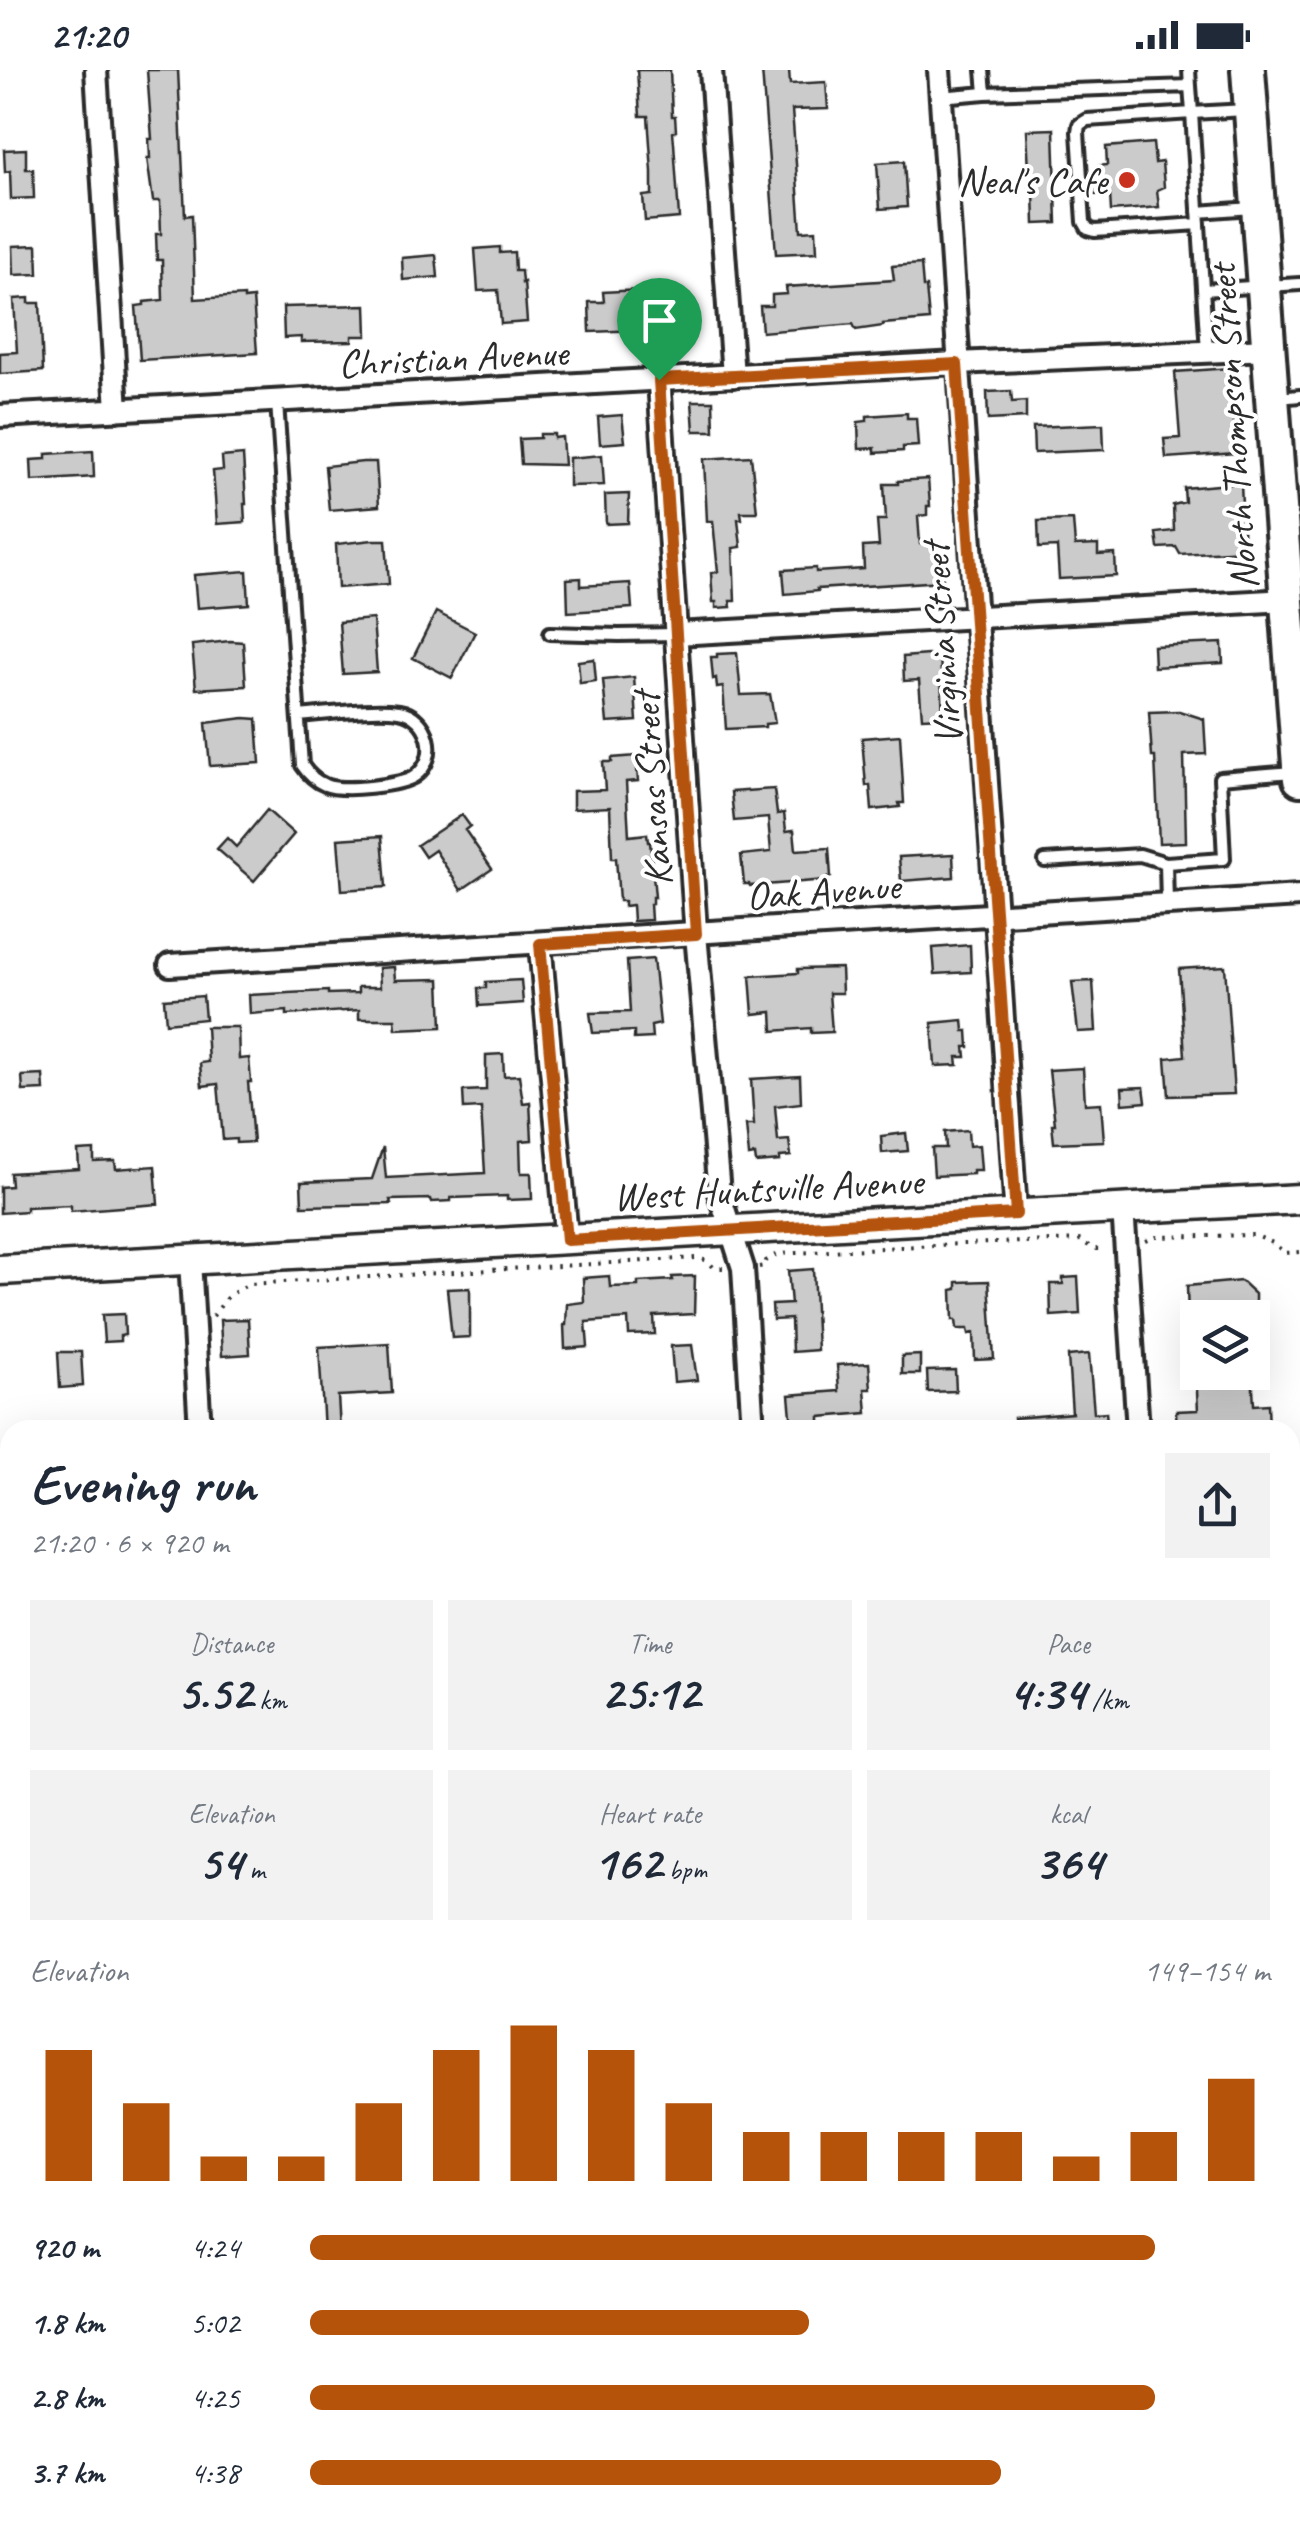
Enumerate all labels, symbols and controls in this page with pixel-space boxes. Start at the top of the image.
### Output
text: 21:20 [50,12,126,59]
place label: Neal's Cafe [958,156,1110,206]
marker: Neal's Cafe [1116,169,1138,191]
street label: North Thompson Street [1196,259,1269,591]
pin [617,278,702,381]
icon: arrive [632,293,687,348]
street label: Christian Avenue [337,327,572,389]
street label: Virginia Street [910,535,974,747]
street label: Kansas Street [620,685,684,887]
street label: Oak Avenue [745,860,904,921]
street label: West Huntsville Avenue [612,1156,927,1222]
map controls [1180,1300,1270,1390]
button: layers [1180,1300,1270,1390]
text: Evening run [30,1449,255,1519]
button: share [1165,1453,1270,1558]
text: 21:20 · 6 × 920 m [30,1522,228,1563]
text: Distance [190,1626,273,1661]
text: Time [629,1626,671,1661]
text: Pace [1047,1626,1090,1661]
text: 5.52 [177,1661,253,1724]
text: 25:12 [600,1661,700,1724]
text: 4:34 [1008,1661,1085,1724]
text: km [253,1682,287,1717]
text: /km [1085,1682,1129,1717]
text: Elevation [189,1796,275,1831]
text: Heart rate [599,1796,701,1831]
text: kcal [1050,1796,1087,1831]
text: 54 [198,1831,243,1894]
text: 162 [593,1831,662,1894]
text: 364 [1034,1831,1103,1894]
text: m [243,1852,265,1887]
text: bpm [662,1852,707,1887]
text: Elevation [30,1950,128,1991]
text: 149–154 m [1144,1950,1270,1991]
text: 920 m [30,2227,99,2268]
text: 4:24 [190,2227,240,2268]
text: 1.8 km [30,2302,104,2343]
text: 5:02 [190,2302,240,2343]
text: 2.8 km [30,2377,104,2418]
text: 4:25 [190,2377,240,2418]
text: 3.7 km [30,2452,104,2493]
text: 4:38 [190,2452,240,2493]

